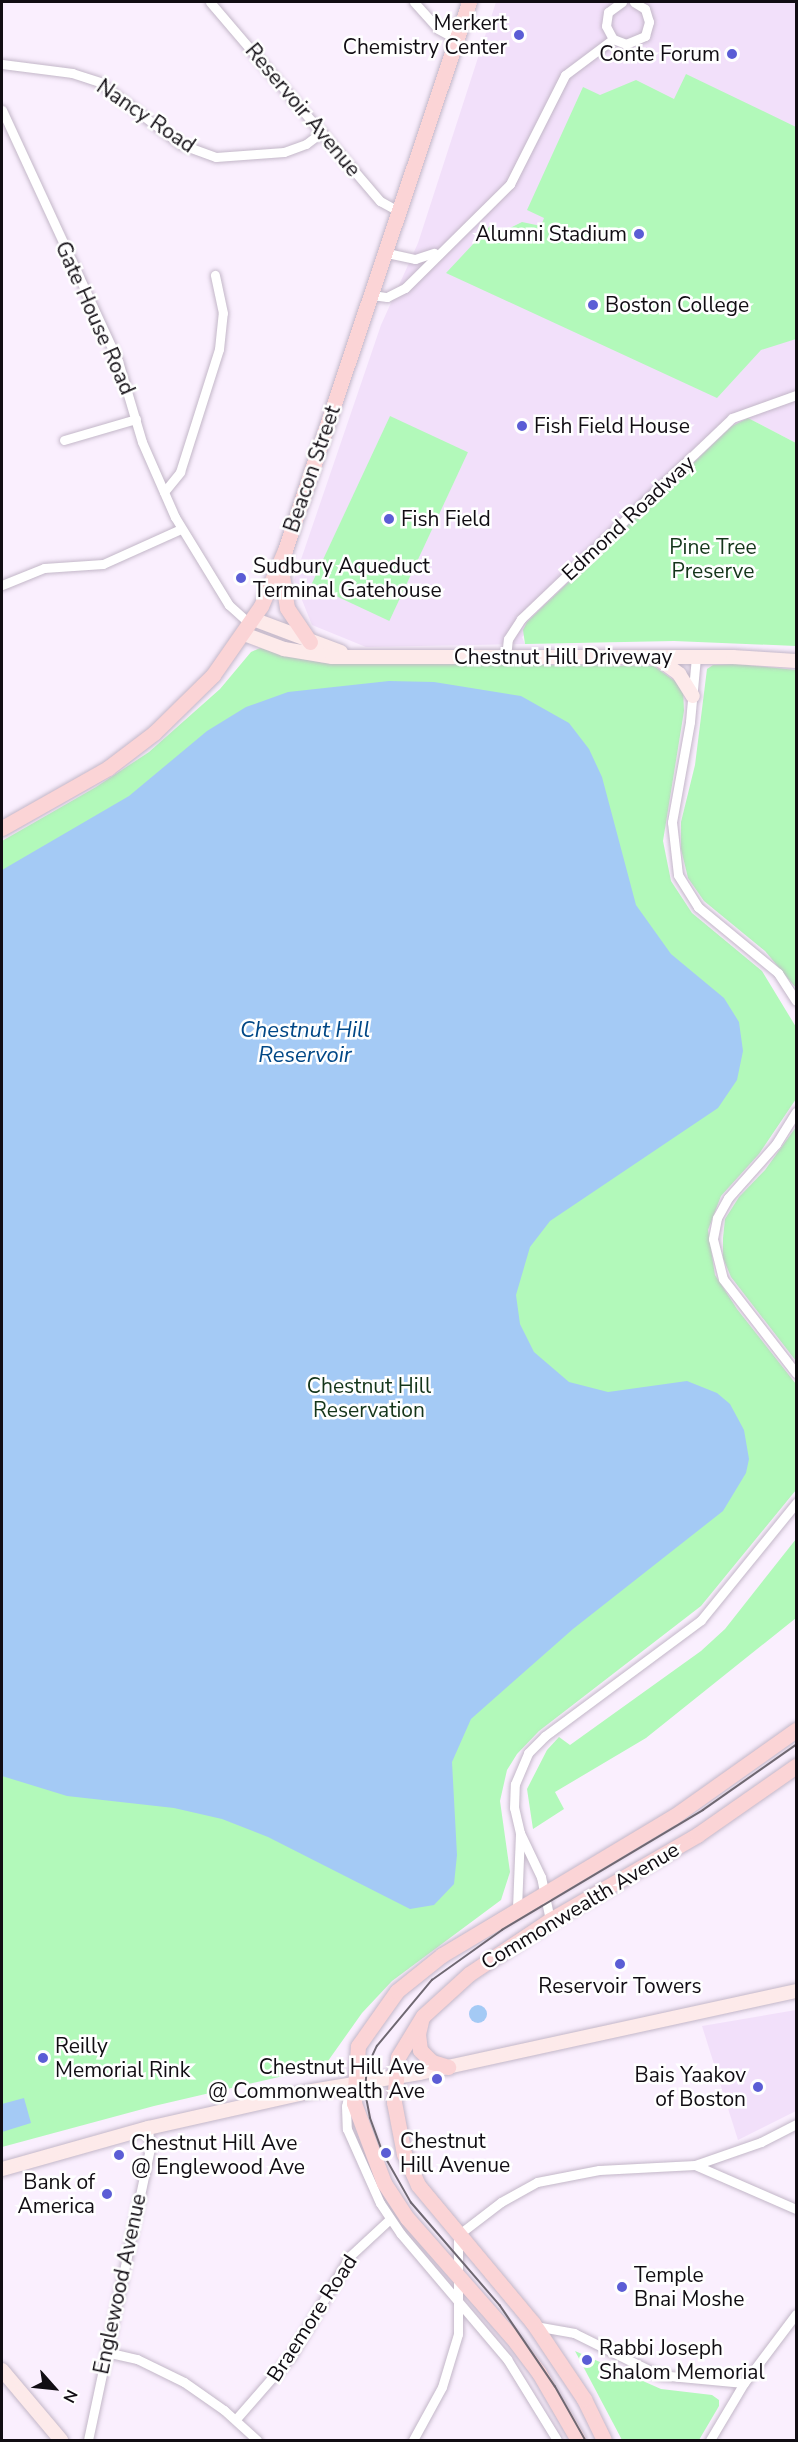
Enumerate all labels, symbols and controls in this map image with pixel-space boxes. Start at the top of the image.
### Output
place label: Merkert Chemistry Center [343,10,507,60]
marker: Merkert Chemistry Center [512,28,526,42]
street label: Reservoir Avenue [240,38,366,182]
place label: Conte Forum [599,41,720,67]
marker: Conte Forum [725,47,739,61]
street label: Nancy Road [92,74,200,158]
place label: Alumni Stadium [475,221,627,247]
marker: Alumni Stadium [632,227,646,241]
street label: Gate House Road [50,237,140,399]
place label: Boston College [605,292,749,318]
marker: Boston College [586,298,600,312]
street label: Beacon Street [279,402,345,536]
place label: Fish Field House [534,413,690,439]
marker: Fish Field House [515,419,529,433]
street label: Edmond Roadway [557,450,699,586]
place label: Fish Field [401,506,491,532]
marker: Fish Field [382,512,396,526]
park label: Pine Tree Preserve [669,534,757,584]
place label: Sudbury Aqueduct Terminal Gatehouse [253,553,442,603]
marker: Sudbury Aqueduct Terminal Gatehouse [234,571,248,585]
street label: Chestnut Hill Driveway [454,644,672,670]
water label: Chestnut Hill Reservoir [240,1017,370,1068]
park label: Chestnut Hill Reservation [307,1373,431,1423]
street label: Commonwealth Avenue [476,1837,684,1975]
marker: Reservoir Towers [613,1957,627,1971]
place label: Reservoir Towers [538,1973,702,1999]
place label: Reilly Memorial Rink [55,2033,190,2083]
marker: Reilly Memorial Rink [36,2051,50,2065]
place label: Chestnut Hill Ave @ Commonwealth Ave [208,2054,425,2104]
place label: Bais Yaakov of Boston [635,2062,746,2112]
marker: Chestnut Hill Ave @ Commonwealth Ave [430,2072,444,2086]
marker: Bais Yaakov of Boston [751,2080,765,2094]
place label: Chestnut Hill Avenue [400,2128,510,2178]
place label: Chestnut Hill Ave @ Englewood Ave [131,2130,305,2180]
marker: Chestnut Hill Avenue [377,2144,395,2162]
marker: Chestnut Hill Ave @ Englewood Ave [112,2148,126,2162]
place label: Bank of America [17,2169,95,2219]
marker: Bank of America [100,2187,114,2201]
street label: Englewood Avenue [89,2192,151,2376]
street label: Braemore Road [262,2250,362,2386]
place label: Temple Bnai Moshe [634,2262,744,2312]
marker: Temple Bnai Moshe [615,2280,629,2294]
place label: Rabbi Joseph Shalom Memorial [599,2335,765,2385]
marker: Rabbi Joseph Shalom Memorial [580,2353,594,2367]
north arrow [24,2358,84,2418]
text: N [58,2386,83,2406]

